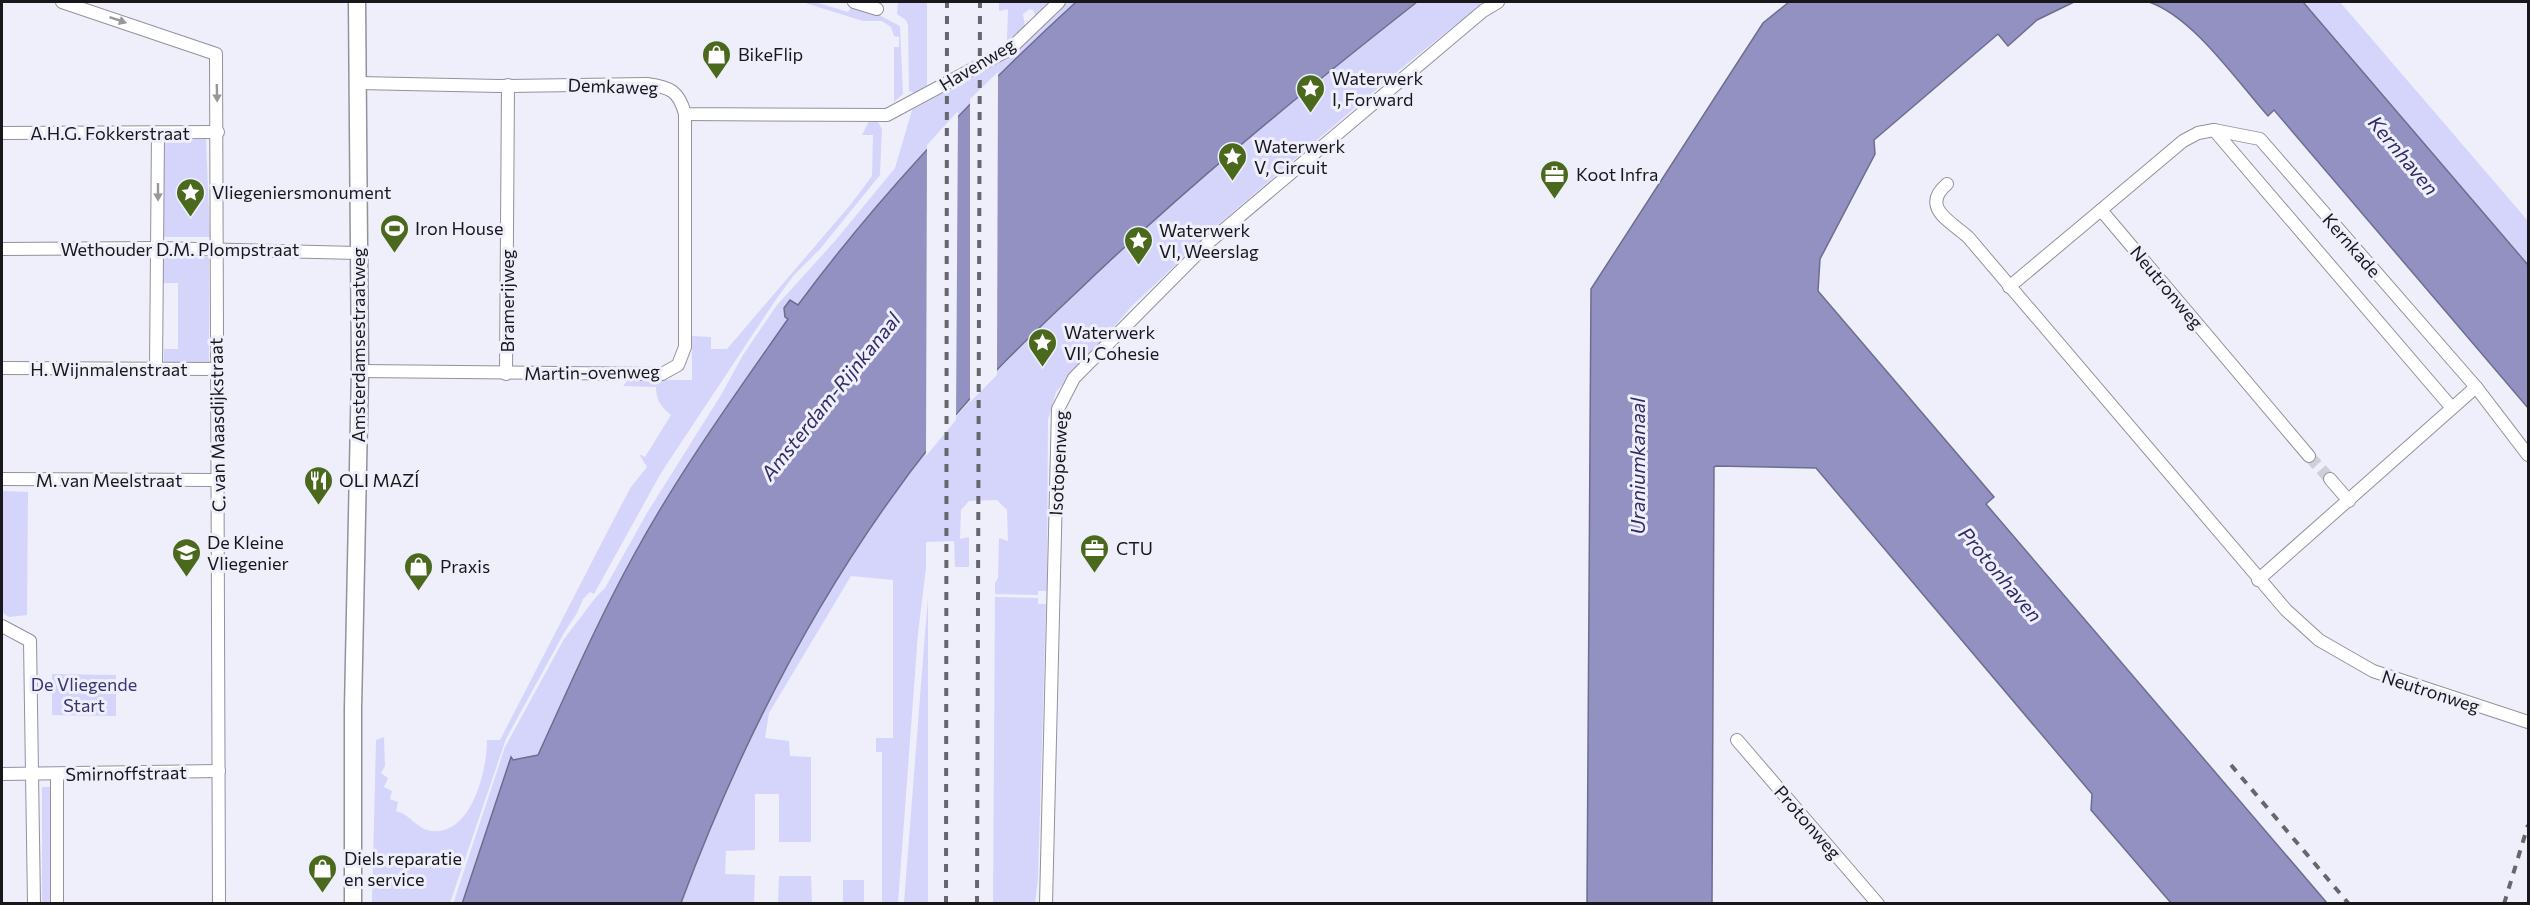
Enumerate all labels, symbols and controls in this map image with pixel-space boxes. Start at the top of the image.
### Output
one-way arrow [109,16,127,26]
street label: Havenweg [935,33,1019,95]
shop icon: BikeFlip [701,38,733,80]
place label: BikeFlip [738,43,803,65]
place label: Waterwerk I, Forward [1332,67,1424,110]
place icon: Waterwerk I, Forward [1295,72,1327,114]
street label: Demkaweg [567,73,659,99]
one-way arrow [212,84,222,103]
water label: Kernhaven [2364,111,2444,199]
street label: A.H.G. Fokkerstraat [30,122,190,144]
place label: Waterwerk V, Circuit [1254,135,1346,178]
place icon: Waterwerk V, Circuit [1217,140,1249,182]
office icon: Koot Infra [1539,158,1571,200]
place label: Koot Infra [1576,163,1659,185]
place icon: Vliegeniersmonument [175,176,207,218]
place label: Vliegeniersmonument [212,181,391,203]
one-way arrow [153,182,163,201]
street label: Kernkade [2318,209,2386,281]
sports icon: Iron House [378,212,410,254]
place label: Iron House [415,217,503,239]
place label: Waterwerk VI, Weerslag [1159,219,1259,262]
place icon: Waterwerk VI, Weerslag [1122,224,1154,266]
street label: Wethouder D.M. Plompstraat [61,238,299,260]
street label: Neutronweg [2126,241,2208,333]
street label: Amsterdamsestraatweg [347,247,369,443]
street label: Bramerijweg [496,249,518,353]
water label: Amsterdam-Rijnkanaal [755,307,905,485]
place label: Waterwerk VII, Cohesie [1064,321,1159,364]
place icon: Waterwerk VII, Cohesie [1027,326,1059,368]
street label: C. van Maasdijkstraat [204,338,230,512]
street label: H. Wijnmalenstraat [30,358,188,380]
street label: Martin-ovenweg [524,360,660,384]
water label: Uraniumkanaal [1625,397,1649,534]
street label: Isotopenweg [1044,410,1072,516]
restaurant icon: OLI MAZÍ [302,464,334,506]
street label: M. van Meelstraat [36,469,182,491]
place label: OLI MAZÍ [339,469,420,491]
water label: Protonhaven [1954,522,2048,626]
place label: De Kleine Vliegenier [207,531,289,574]
office icon: CTU [1079,532,1111,574]
school or university icon: De Kleine Vliegenier [170,536,202,578]
place label: CTU [1116,537,1153,559]
shop icon: Praxis [403,550,435,592]
place label: Praxis [440,555,490,577]
street label: Neutronweg [2379,665,2483,717]
park label: De Vliegende Start [31,673,137,716]
street label: Smirnoffstraat [65,761,187,785]
street label: Protonweg [1770,781,1846,863]
place label: Diels reparatie en service [344,847,462,890]
shop icon: Diels reparatie en service [307,852,339,894]

